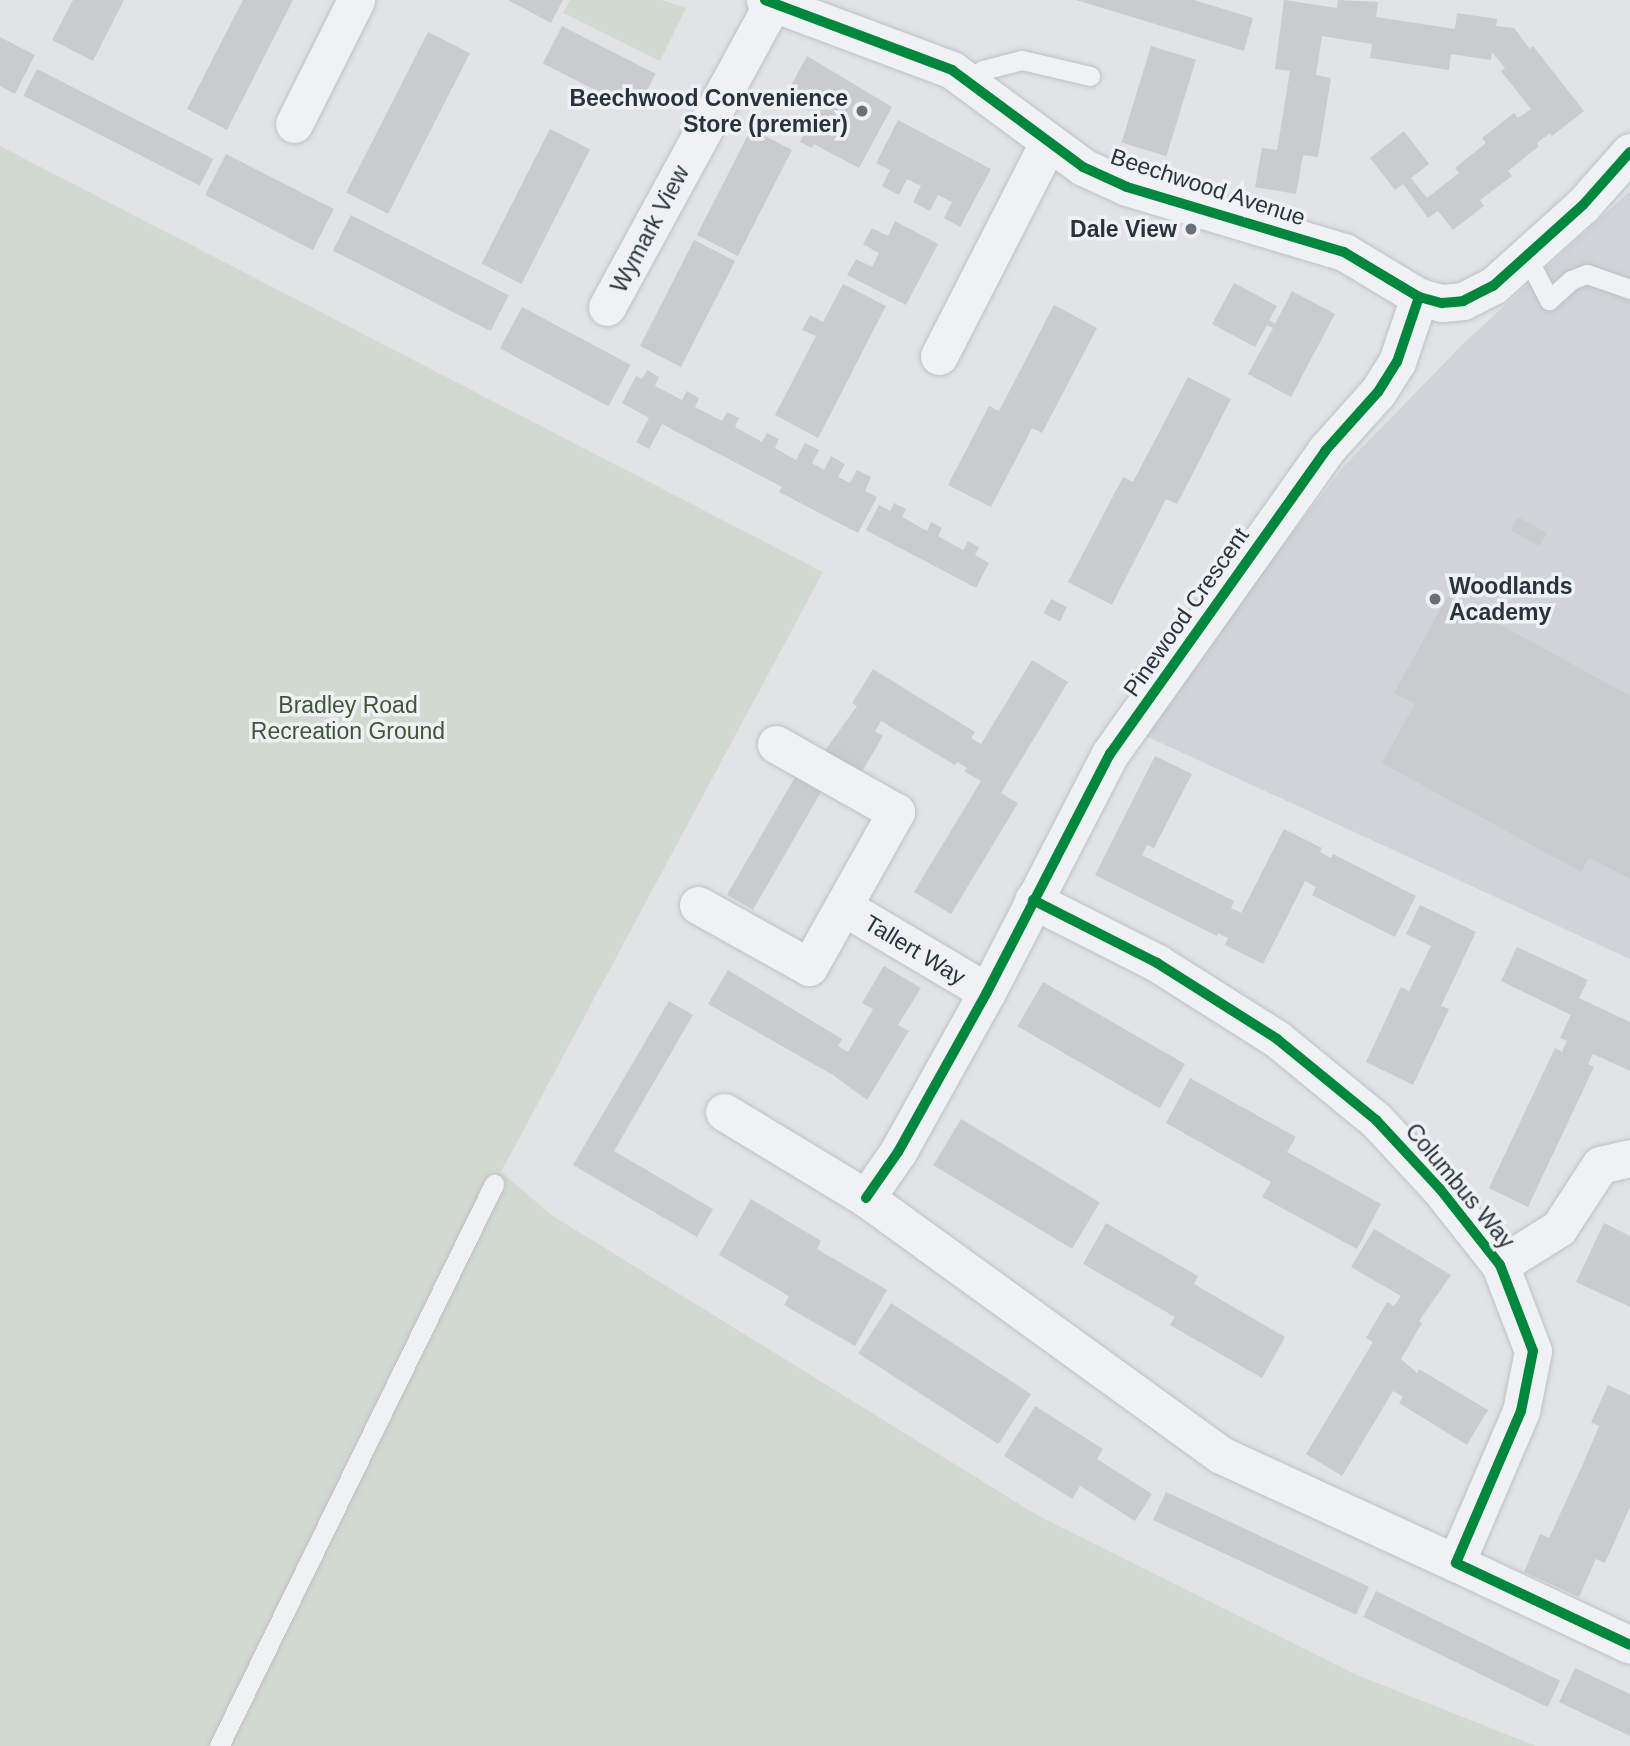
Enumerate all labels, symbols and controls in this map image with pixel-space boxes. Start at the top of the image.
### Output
place label: Beechwood Convenience Store (premier) [569,84,848,138]
marker: Beechwood Convenience Store (premier) [854,103,870,119]
street label: Beechwood Avenue [1107,142,1309,232]
street label: Wymark View [605,161,695,297]
place label: Dale View [1070,215,1177,243]
marker: Dale View [1183,221,1199,237]
street label: Pinewood Crescent [1117,522,1255,702]
place label: Woodlands Academy [1449,572,1573,626]
marker: Woodlands Academy [1427,591,1443,607]
park label: Bradley Road Recreation Ground [251,691,445,745]
street label: Tallert Way [860,909,970,991]
street label: Columbus Way [1400,1118,1520,1254]

